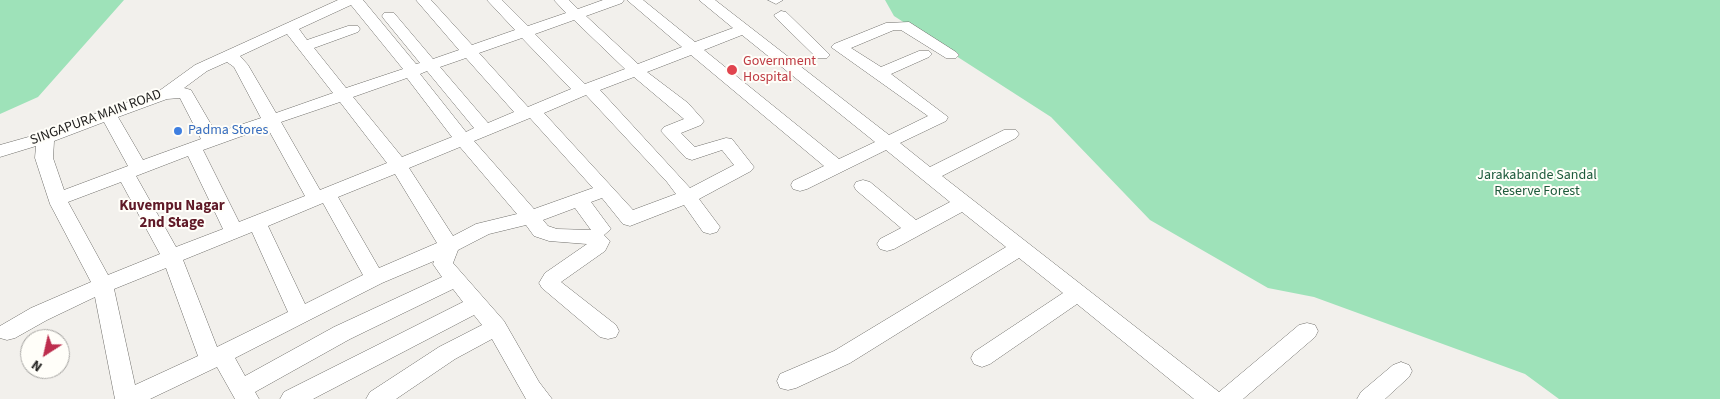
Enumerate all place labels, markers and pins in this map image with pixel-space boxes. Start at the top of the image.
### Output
place label: Government Hospital [743,54,816,86]
marker: Government Hospital [725,63,739,77]
place label: Padma Stores [188,123,268,139]
marker: Padma Stores [172,125,184,137]

